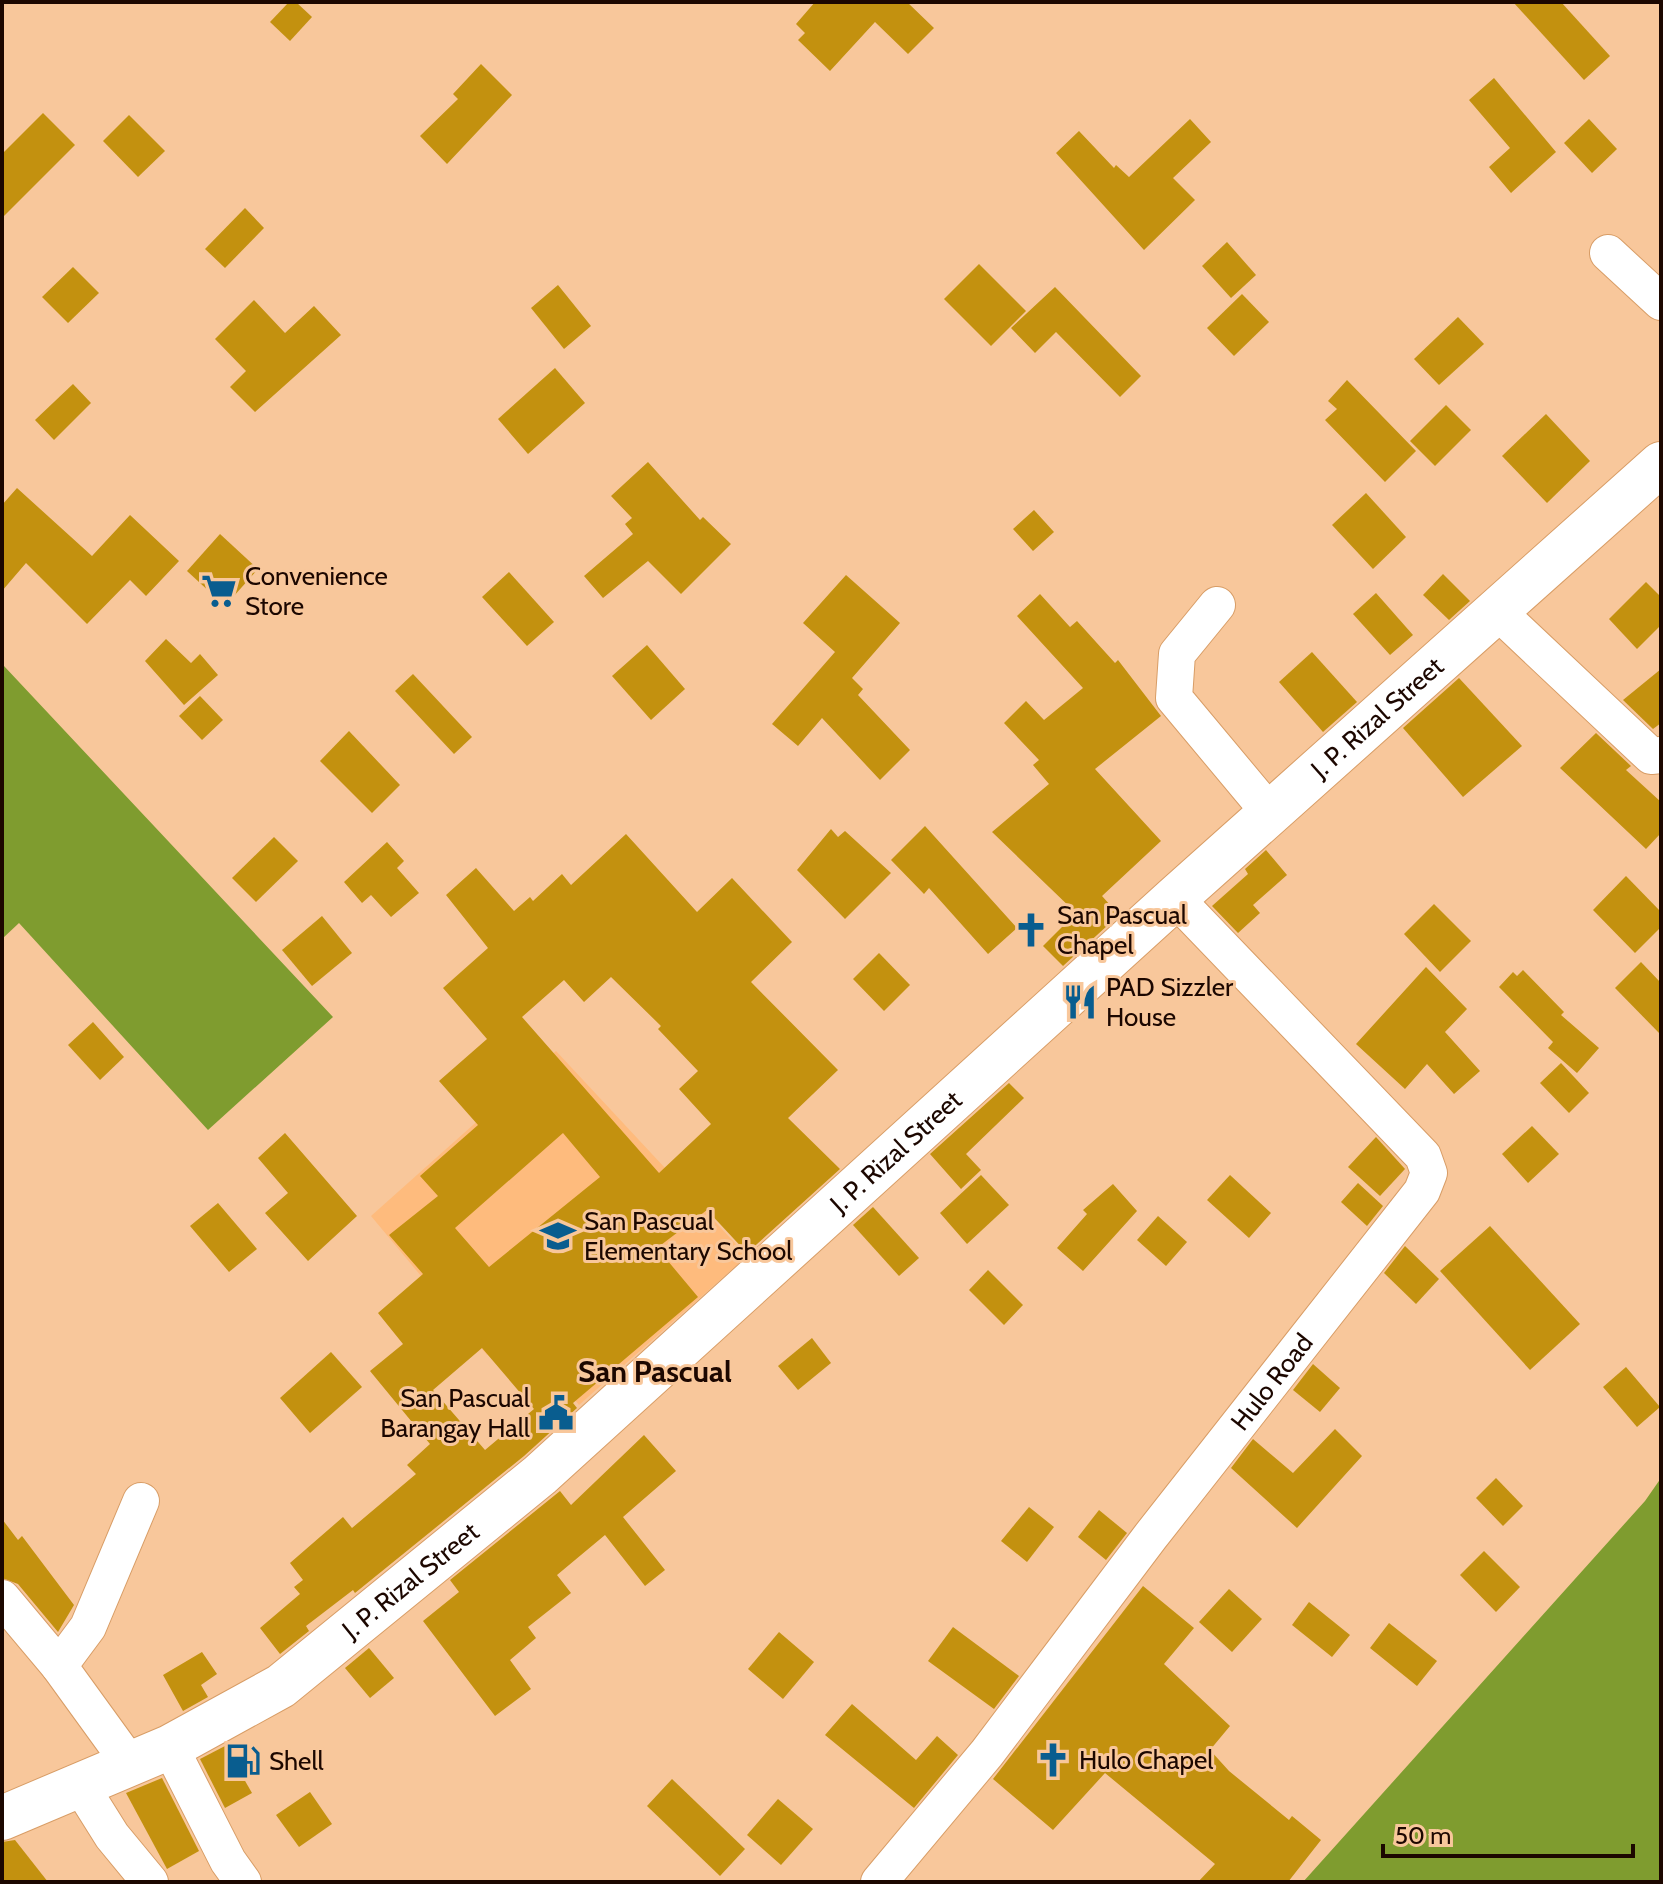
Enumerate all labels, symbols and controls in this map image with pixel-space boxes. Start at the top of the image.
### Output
place label: Convenience Store [245,560,388,622]
supermarket icon: Convenience Store [200,572,238,610]
street label: J. P. Rizal Street [1304,650,1450,786]
place label: San Pascual Chapel [1057,899,1187,961]
church icon: San Pascual Chapel [1012,911,1050,949]
place label: PAD Sizzler House [1106,971,1234,1033]
restaurant icon: PAD Sizzler House [1061,983,1099,1021]
street label: J. P. Rizal Street [823,1084,968,1220]
place label: San Pascual Elementary School [584,1205,792,1267]
school or university icon: San Pascual Elementary School [539,1217,577,1255]
street label: Hulo Road [1224,1327,1320,1437]
district label: San Pascual [578,1353,732,1390]
place label: San Pascual Barangay Hall [380,1382,530,1444]
public building icon: San Pascual Barangay Hall [537,1394,575,1432]
street label: J. P. Rizal Street [335,1515,485,1646]
church icon: Hulo Chapel [1034,1741,1072,1779]
fuel station icon: Shell [224,1742,262,1780]
place label: Hulo Chapel [1079,1744,1213,1776]
place label: Shell [269,1745,324,1777]
scale bar [1383,1808,1633,1858]
text: 50 m [1395,1821,1451,1850]

